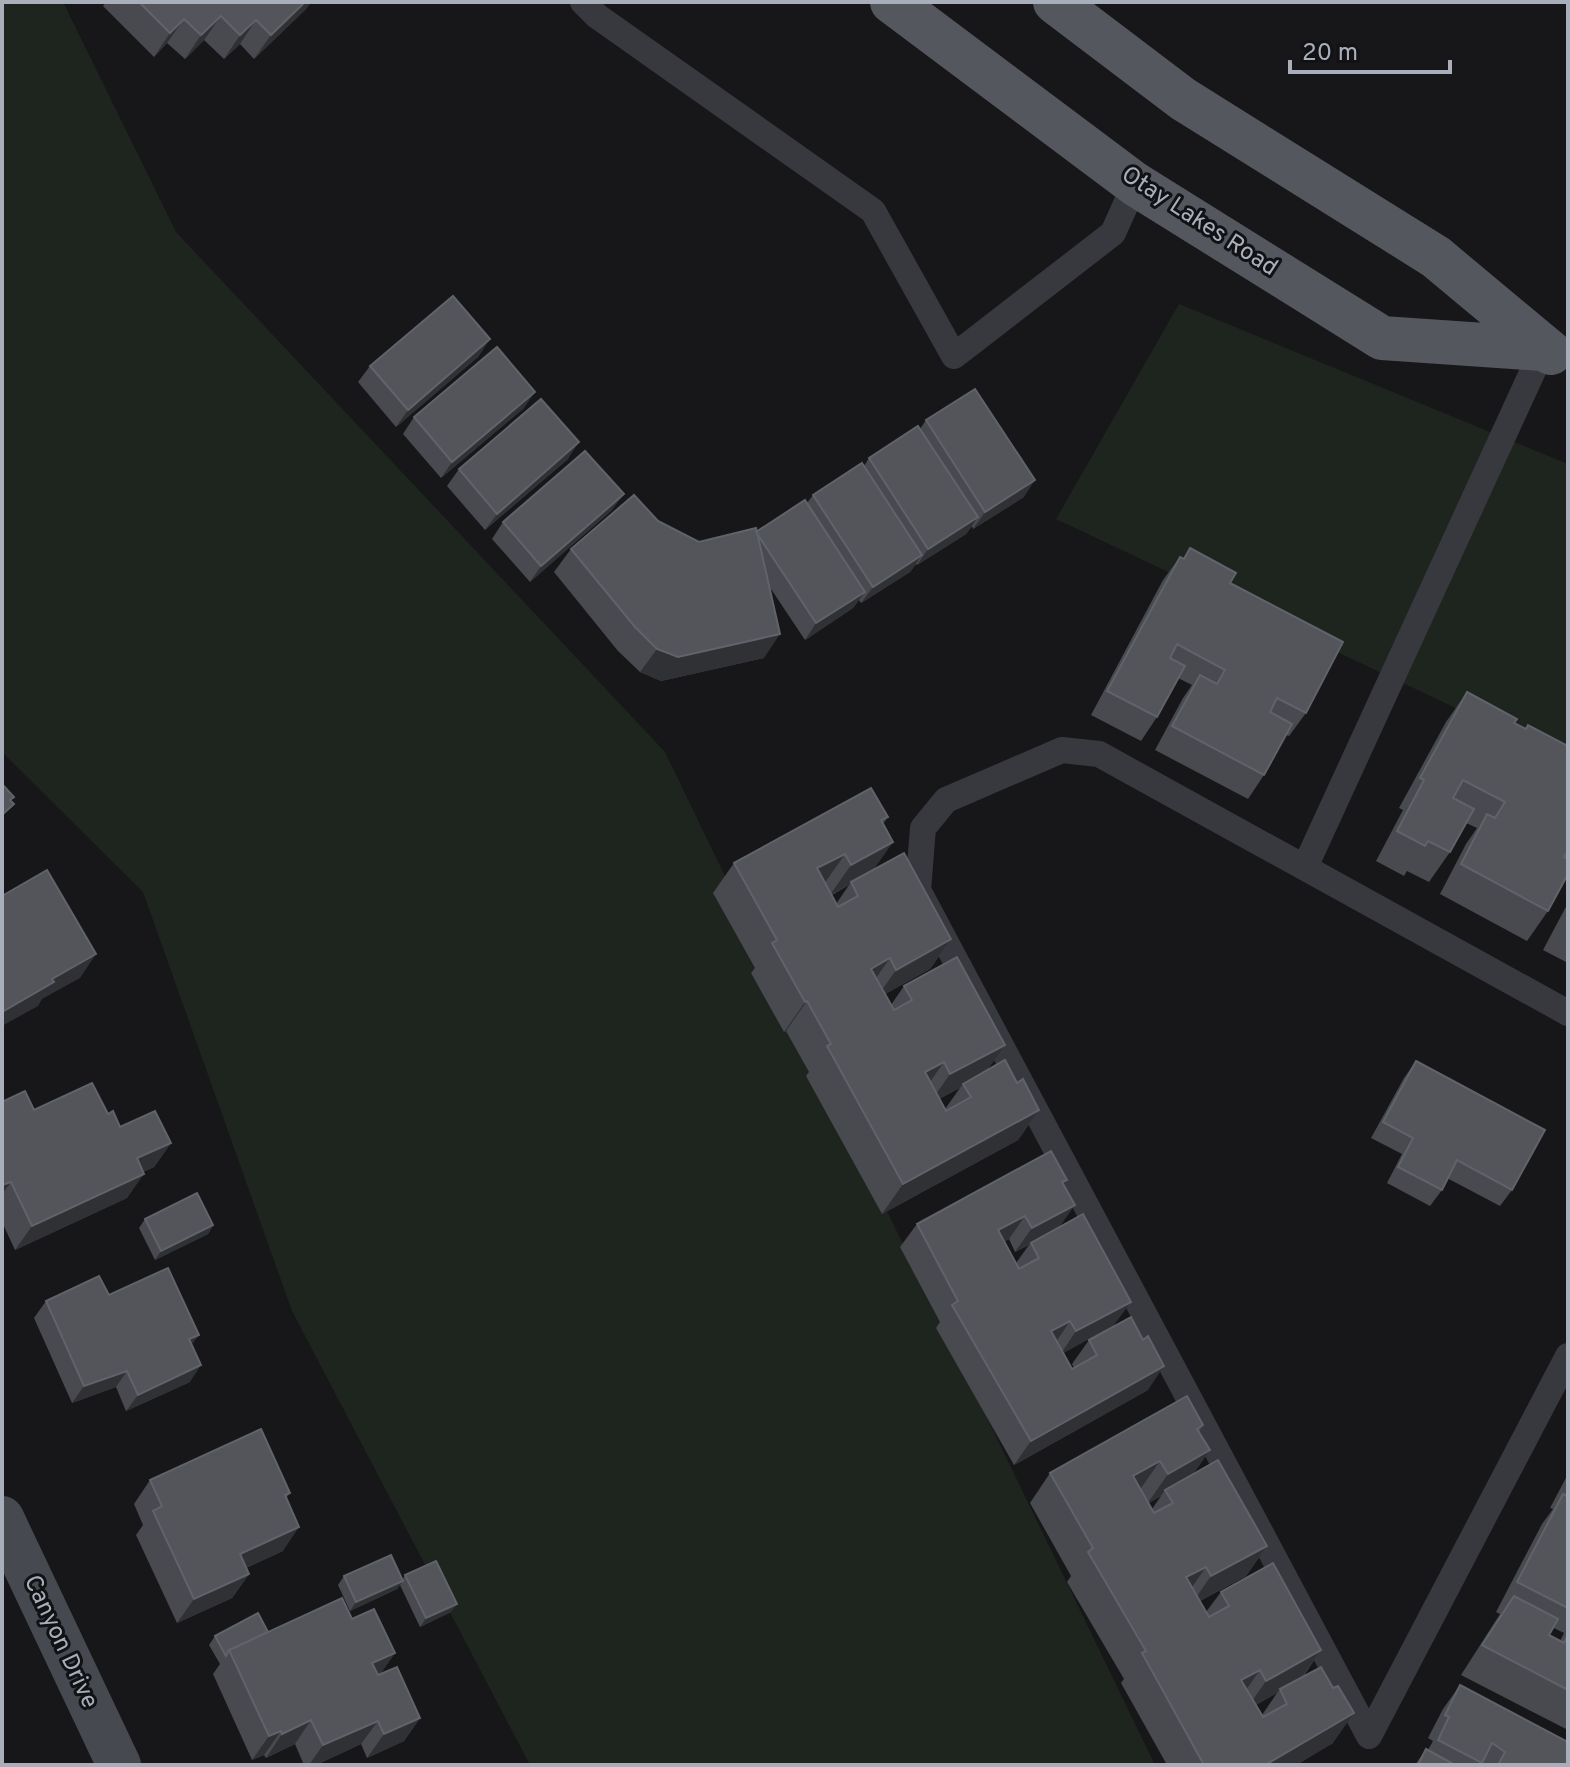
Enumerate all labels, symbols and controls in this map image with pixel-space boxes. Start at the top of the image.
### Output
scale bar [1290,24,1450,74]
text: 20 m [1302,39,1358,69]
street label: Otay Lakes Road [1115,160,1283,284]
street label: Canyon Drive [16,1570,104,1714]

